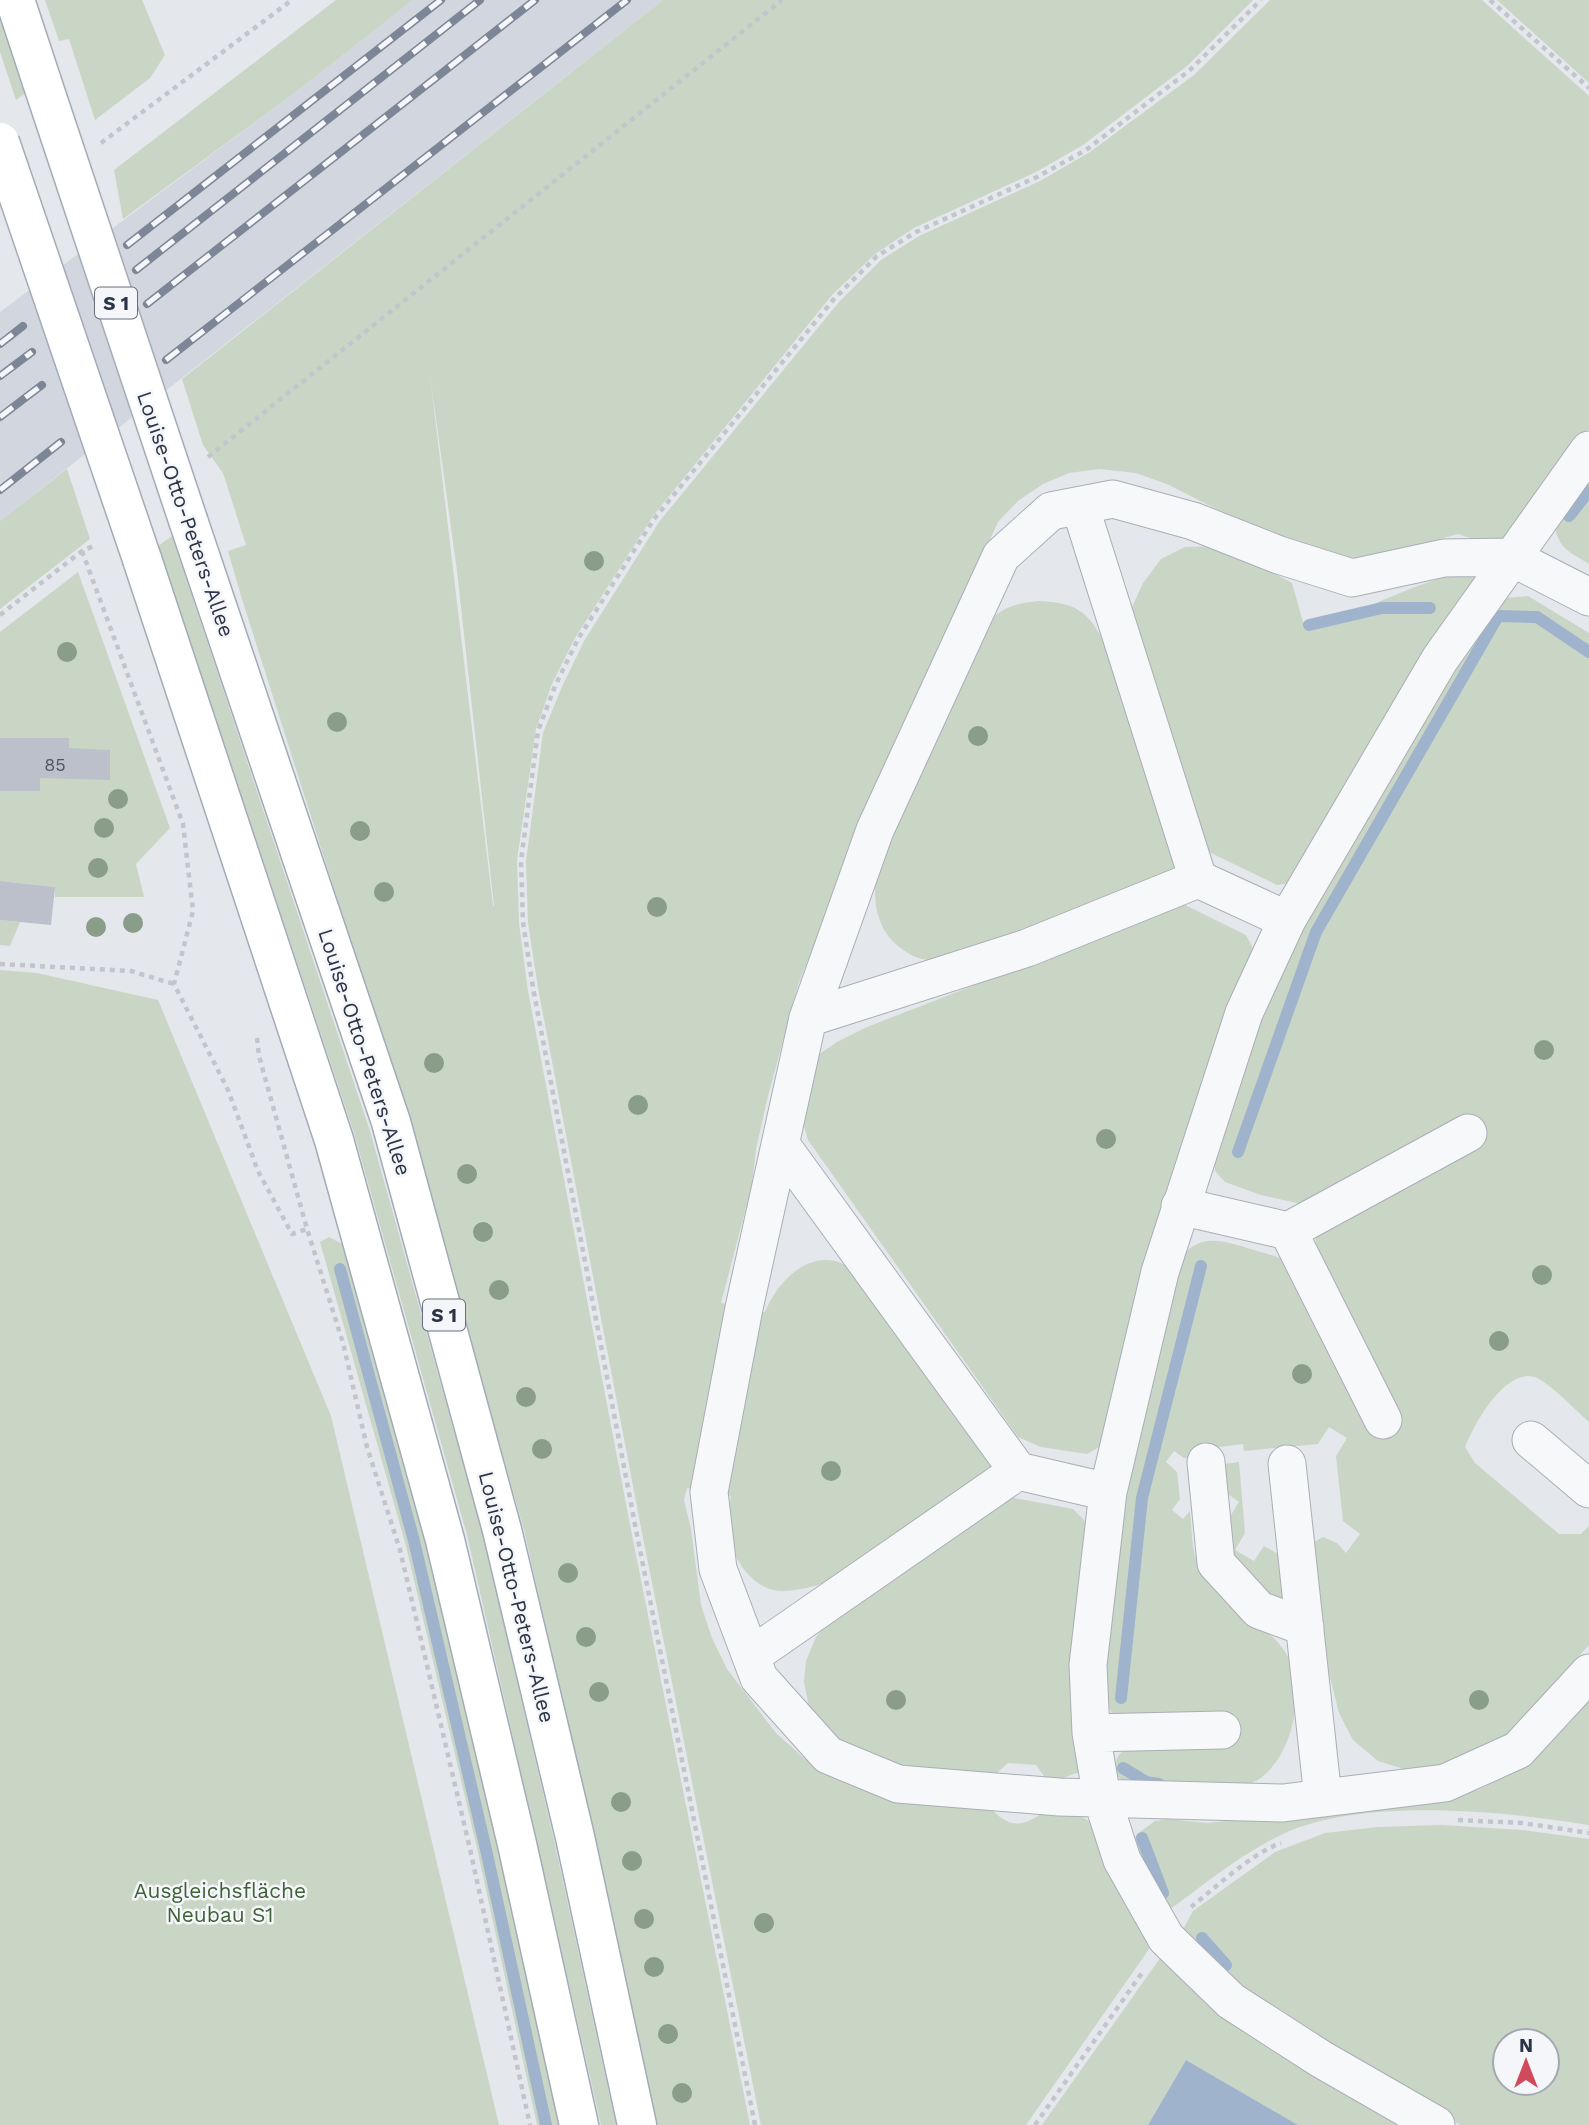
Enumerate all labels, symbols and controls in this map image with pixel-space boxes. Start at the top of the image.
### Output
road number: S 1 [95,288,137,318]
street label: Louise-Otto-Peters-Allee [132,388,240,640]
house number: 85 [44,754,66,775]
street label: Louise-Otto-Peters-Allee [313,925,417,1179]
road number: S 1 [423,1300,465,1330]
street label: Louise-Otto-Peters-Allee [474,1469,560,1725]
park label: Ausgleichsfläche Neubau S1 [134,1878,306,1927]
north arrow [1491,2027,1561,2097]
text: N [1519,2034,1533,2057]

